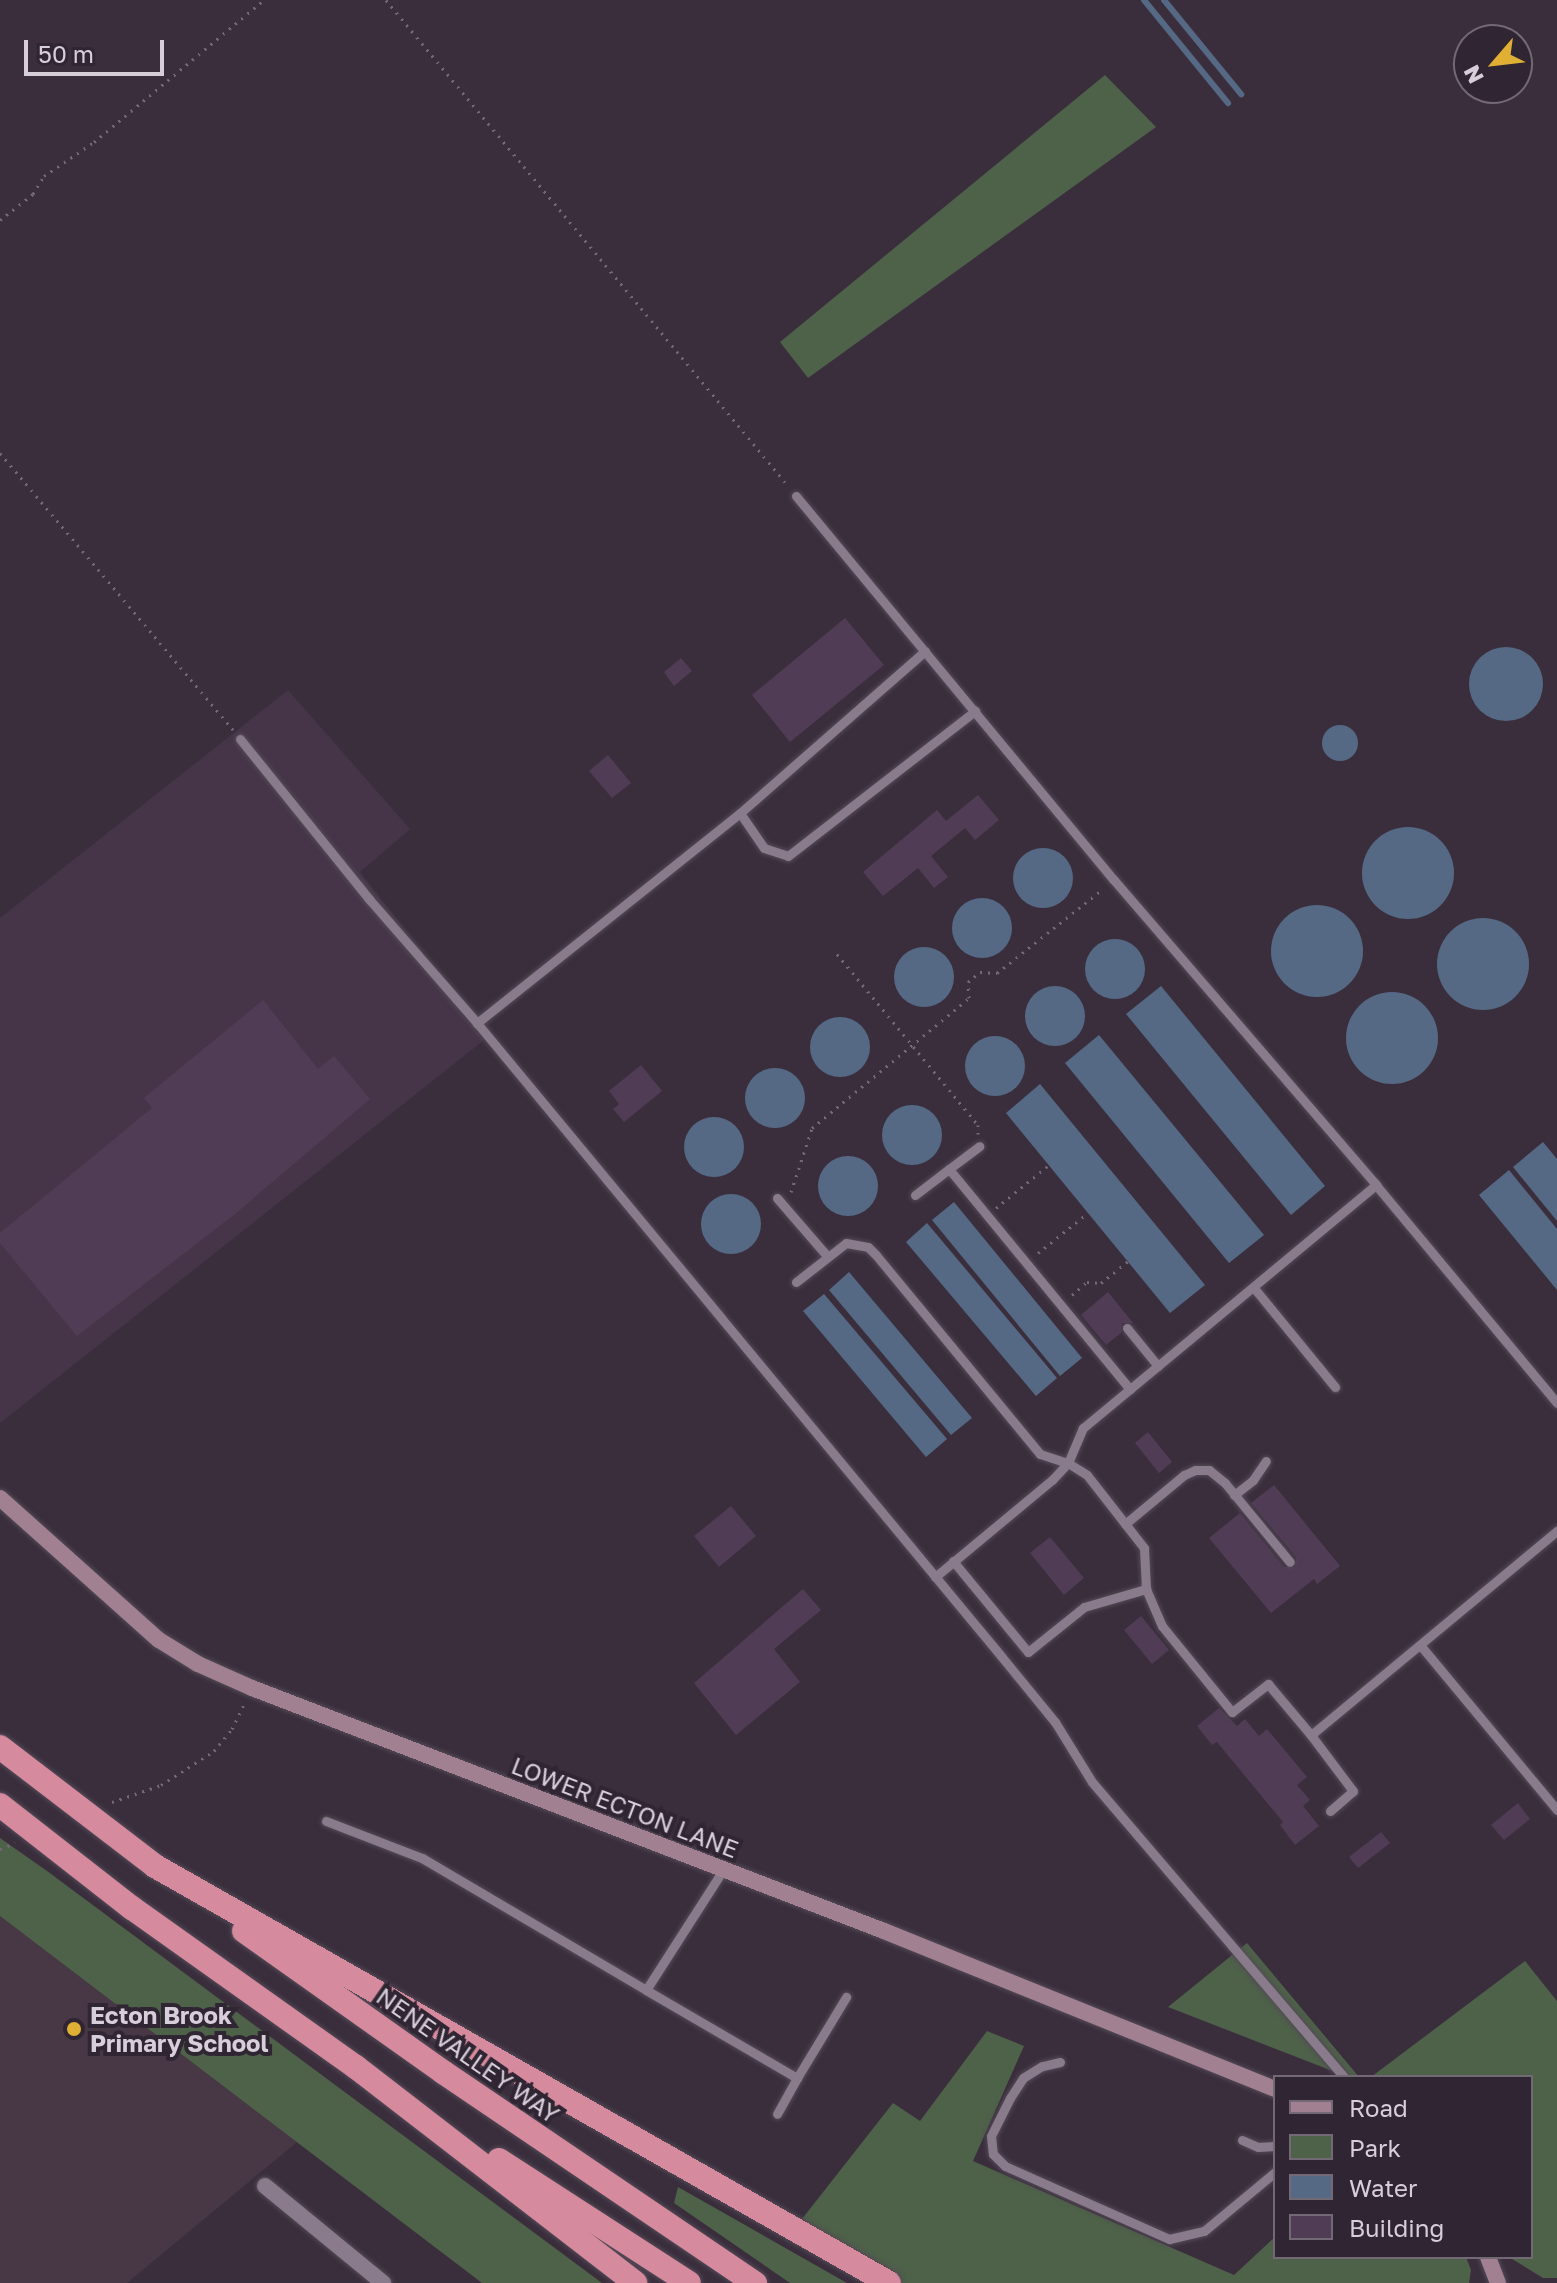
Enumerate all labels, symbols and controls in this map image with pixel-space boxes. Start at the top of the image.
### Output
scale bar [28,24,168,74]
north arrow [1453,24,1533,104]
text: 50 m [38,39,94,68]
text: N [1457,61,1489,88]
street label: LOWER ECTON LANE [508,1750,742,1864]
street label: NENE VALLEY WAY [371,1981,565,2129]
place label: Ecton Brook Primary School [90,2001,269,2057]
marker: Ecton Brook Primary School [65,2020,83,2038]
legend [1273,2075,1533,2259]
text: Road [1349,2093,1408,2122]
text: Park [1349,2133,1401,2162]
text: Water [1349,2173,1417,2202]
text: Building [1349,2213,1444,2242]

